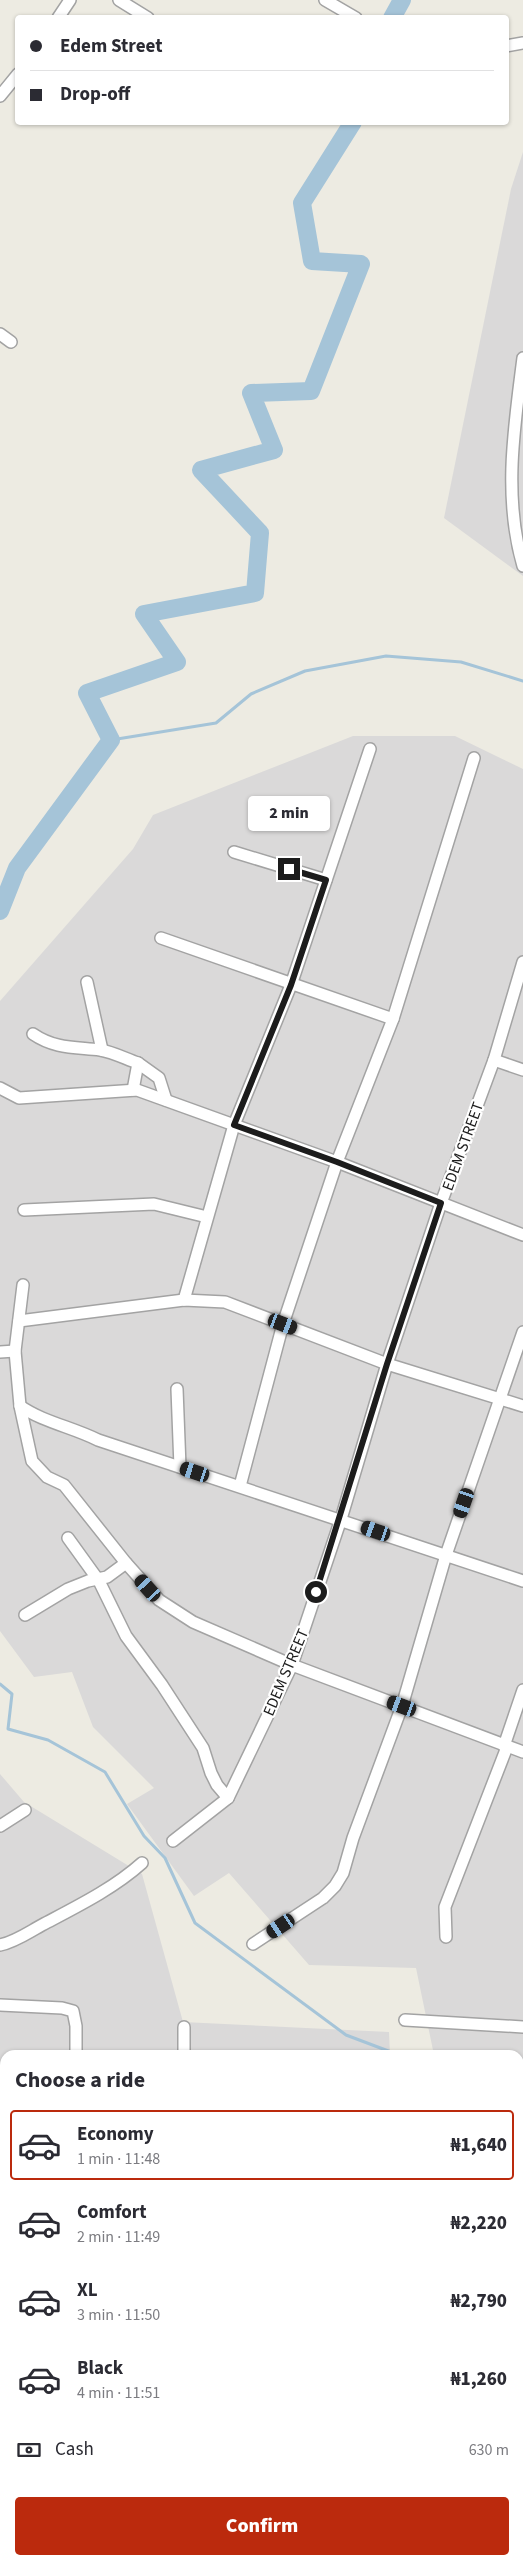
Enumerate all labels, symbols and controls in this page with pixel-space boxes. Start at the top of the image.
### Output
text: Edem Street [60,33,162,60]
text: Drop-off [60,81,130,108]
callout: 2 min [248,796,330,832]
text: 2 min [269,802,309,824]
route end [278,858,300,880]
street label: EDEM STREET [437,1099,489,1194]
car [266,1312,299,1336]
car [178,1460,211,1484]
car [452,1486,475,1520]
car [359,1519,392,1543]
car [132,1572,163,1604]
route start [305,1581,327,1603]
street label: EDEM STREET [258,1625,314,1719]
car [385,1694,418,1718]
car [264,1911,297,1941]
text: Choose a ride [15,2064,145,2096]
text: Economy [77,2121,154,2148]
icon: car [17,2123,62,2168]
text: ₦1,640 [450,2132,507,2159]
text: 1 min · 11:48 [77,2148,160,2170]
text: Comfort [77,2199,147,2226]
icon: car [17,2201,62,2246]
text: ₦2,220 [450,2210,507,2237]
text: 2 min · 11:49 [77,2226,160,2248]
text: XL [77,2277,98,2304]
icon: car [17,2279,62,2324]
text: ₦2,790 [450,2288,507,2315]
text: 3 min · 11:50 [77,2304,160,2326]
text: Black [77,2355,123,2382]
icon: car [17,2357,62,2402]
text: ₦1,260 [450,2366,507,2393]
text: 4 min · 11:51 [77,2382,160,2404]
icon: cash [15,2436,43,2464]
text: Cash [55,2436,94,2463]
text: 630 m [469,2439,509,2461]
button: Confirm [15,2497,509,2555]

